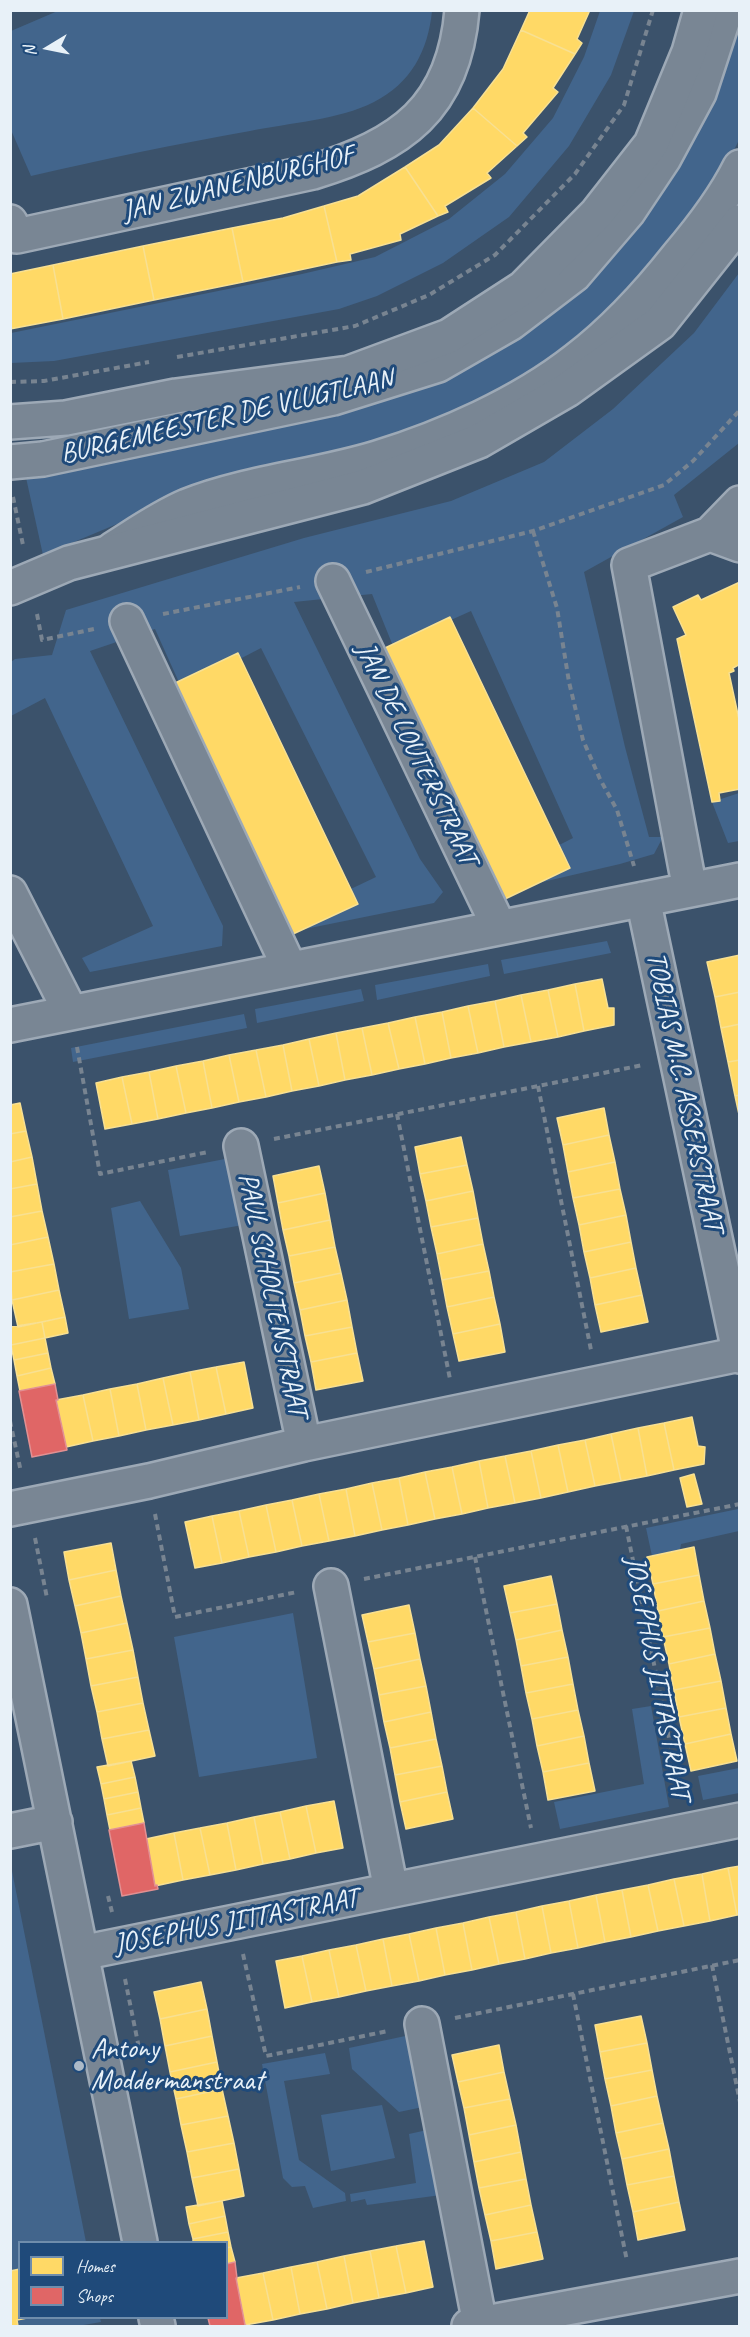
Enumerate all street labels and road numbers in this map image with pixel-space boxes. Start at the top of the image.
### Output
street label: JAN ZWANENBURGHOF [119,139,357,229]
street label: BURGEMEESTER DE VLUGTLAAN [57,362,397,472]
street label: JAN DE LOUTERSTRAAT [347,637,485,871]
street label: TOBIAS M.C. ASSERSTRAAT [638,949,730,1235]
street label: PAUL SCHOLTENSTRAAT [230,1170,314,1420]
street label: JOSEPHUS JITTASTRAAT [617,1553,697,1803]
street label: JOSEPHUS JITTASTRAAT [111,1882,361,1962]

